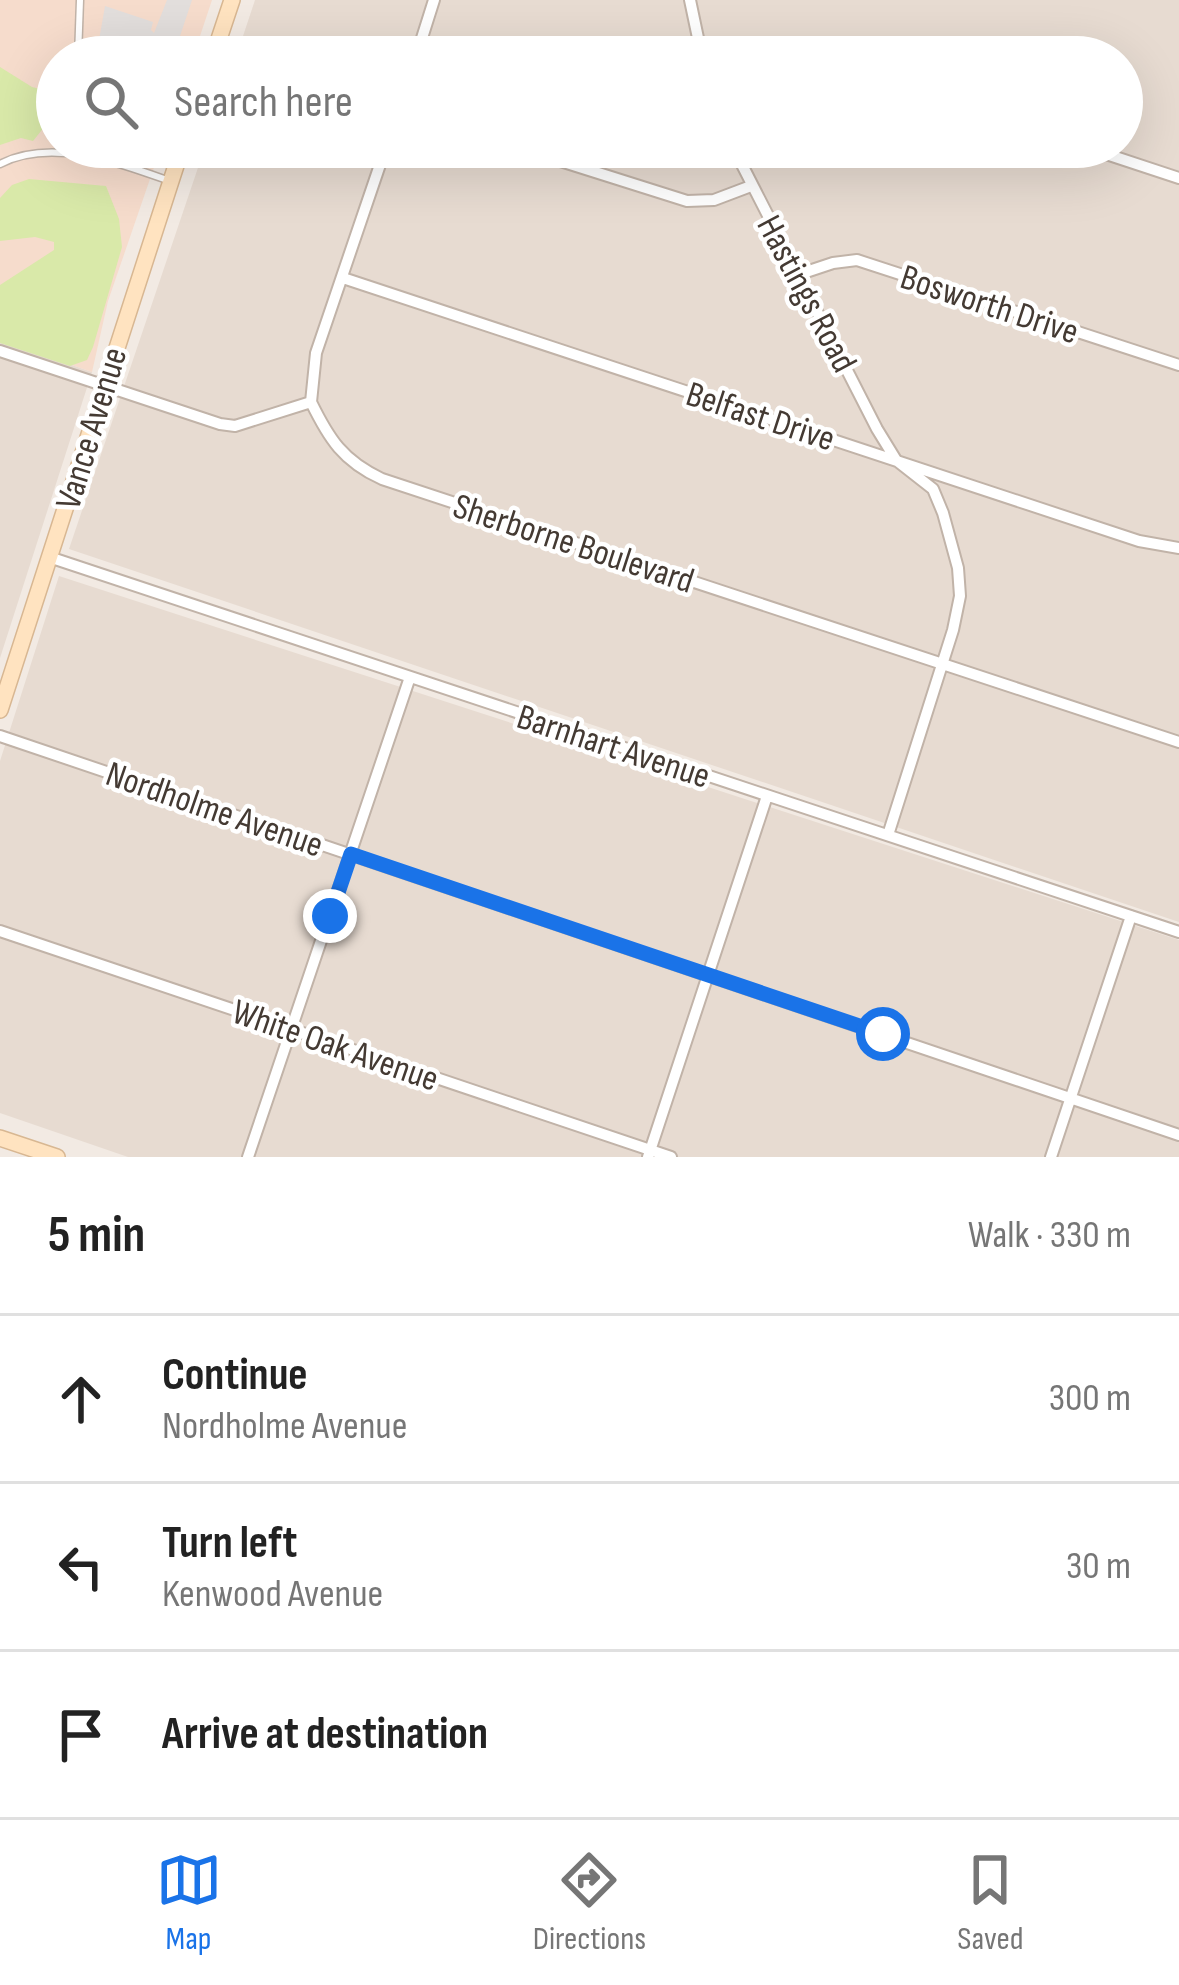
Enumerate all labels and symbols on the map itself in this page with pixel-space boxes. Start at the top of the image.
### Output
street label: Hastings Road [747,209,865,380]
street label: Bosworth Drive [895,256,1084,354]
street label: Vance Avenue [47,343,137,515]
street label: Belfast Drive [681,373,840,462]
street label: Sherborne Boulevard [448,485,699,604]
street label: Barnhart Avenue [511,696,715,799]
street label: Nordholme Avenue [100,753,328,868]
route end [303,889,357,943]
street label: White Oak Avenue [226,991,444,1102]
route start [856,1007,910,1061]

